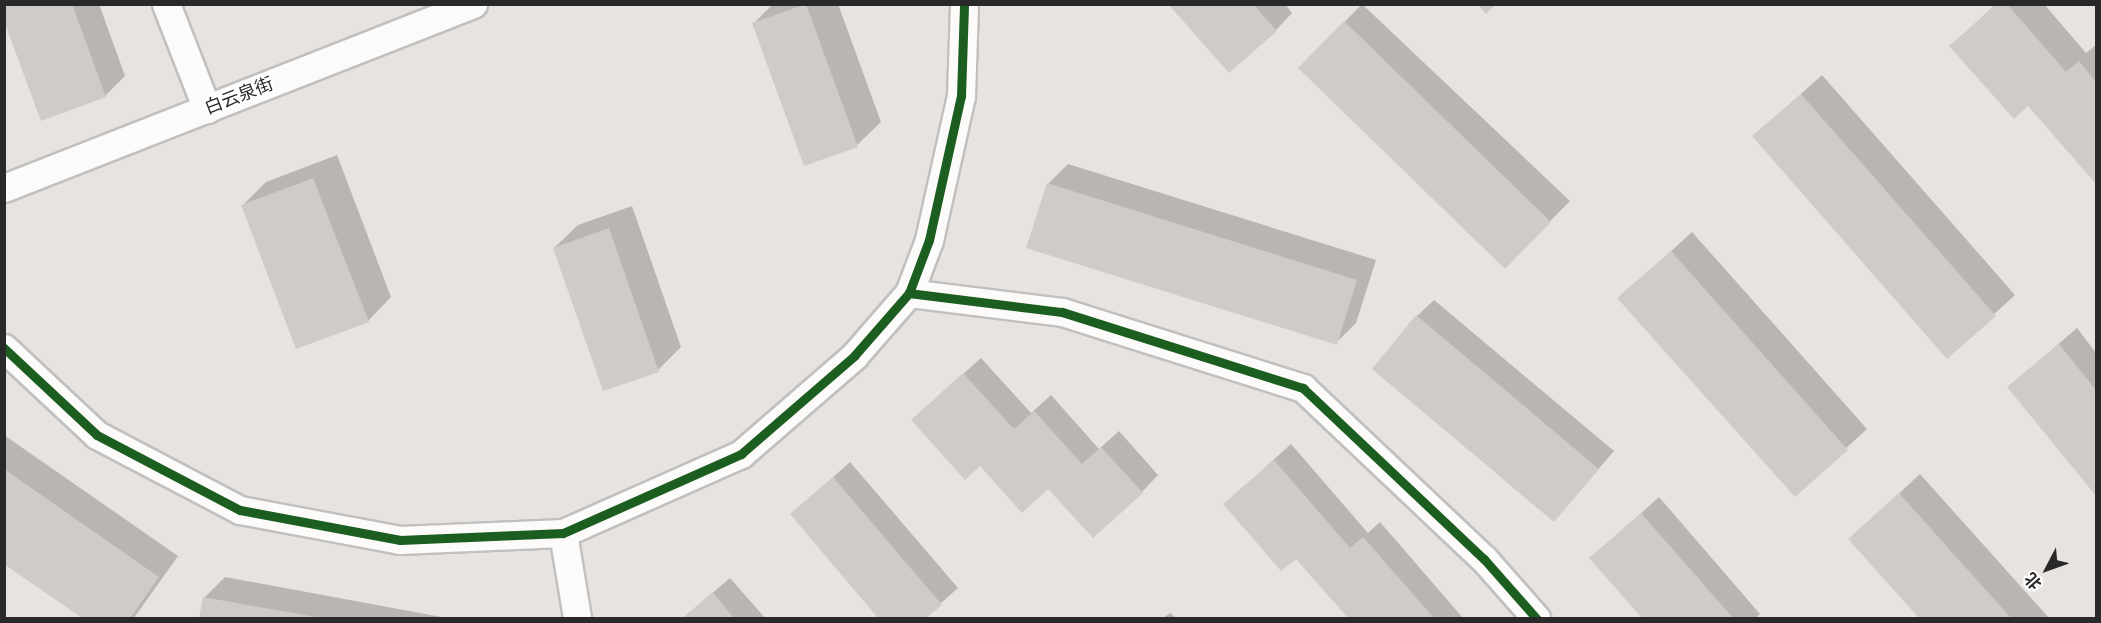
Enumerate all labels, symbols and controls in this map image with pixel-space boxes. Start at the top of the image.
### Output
street label: 白云泉街 [202,73,276,119]
north arrow [2017,539,2077,599]
text: 北 [2021,569,2045,593]

